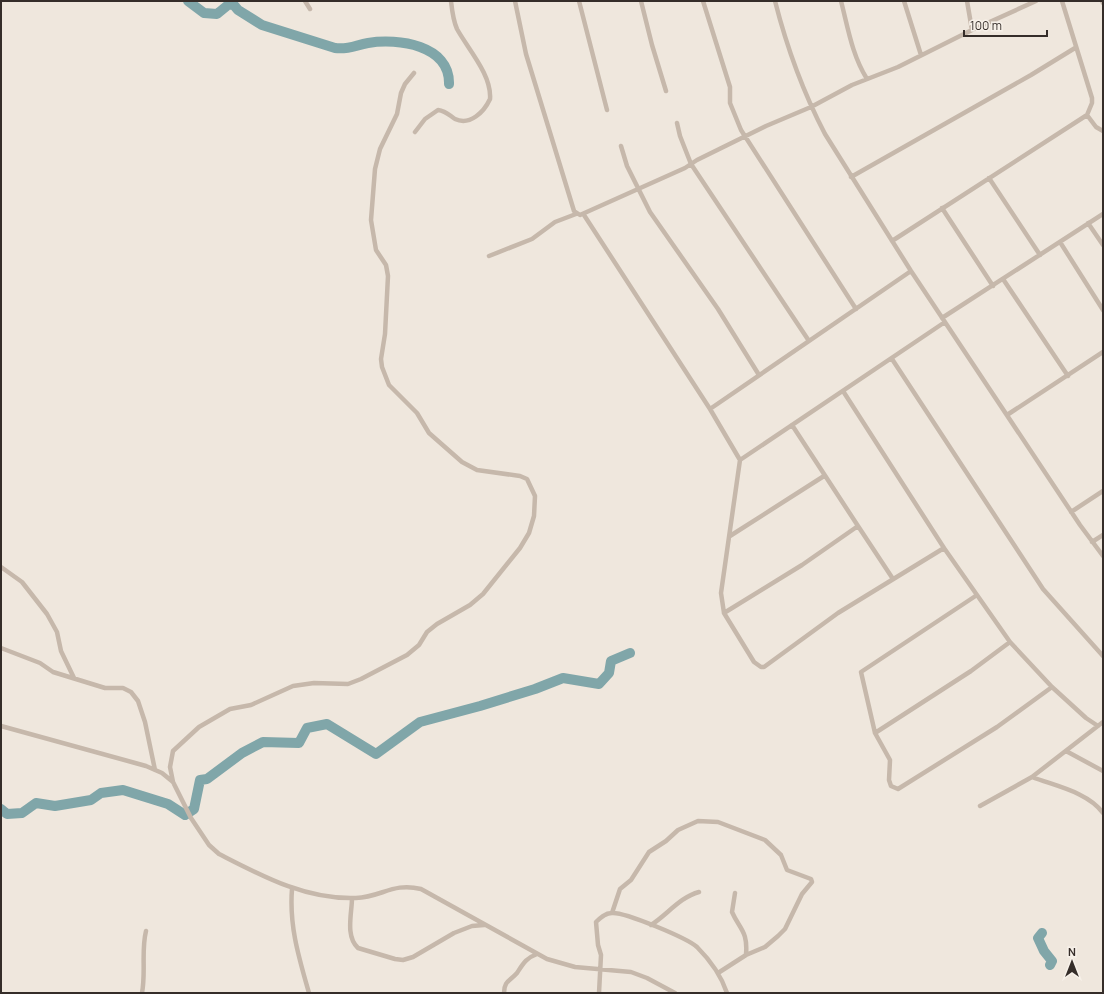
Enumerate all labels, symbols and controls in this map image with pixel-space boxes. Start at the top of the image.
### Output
scale bar [964,12,1047,38]
text: 100 m [970,17,1002,34]
north arrow [1052,942,1092,982]
text: N [1068,944,1076,959]

